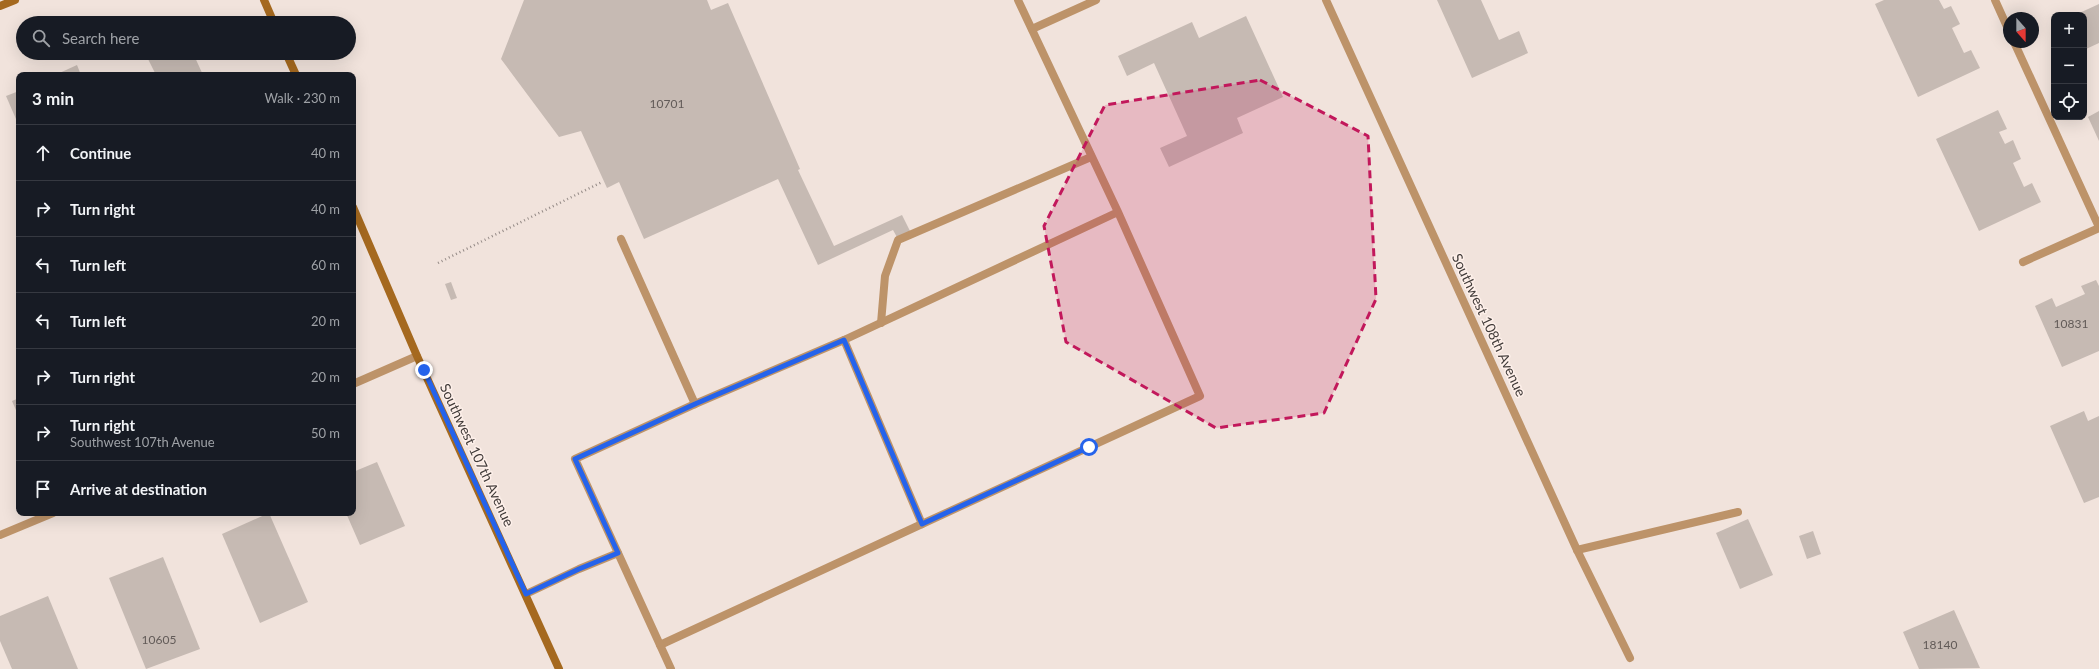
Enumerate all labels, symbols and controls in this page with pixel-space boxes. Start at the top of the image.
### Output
north arrow [2003,12,2039,48]
map controls [2051,12,2087,120]
button: + [2051,12,2087,48]
search box [16,16,356,60]
icon: search [30,27,52,49]
text: Search here [62,29,139,47]
button: − [2051,48,2087,84]
button: locate [2051,84,2087,120]
text: 3 min [32,88,74,109]
text: Walk · 230 m [264,90,340,106]
house number: 10701 [650,96,684,111]
icon: ahead [32,142,54,164]
text: Continue [70,144,131,162]
text: 40 m [311,145,340,161]
icon: right [32,198,54,220]
text: Turn right [70,200,135,218]
text: 40 m [311,201,340,217]
street label: Southwest 108th Avenue [1449,251,1530,399]
icon: left [32,254,54,276]
text: Turn left [70,256,126,274]
text: 60 m [311,257,340,273]
icon: left [32,310,54,332]
text: Turn left [70,312,126,330]
text: 20 m [311,313,340,329]
house number: 10831 [2054,316,2088,331]
route end [415,361,433,379]
icon: right [32,366,54,388]
text: Turn right [70,368,135,386]
text: 20 m [311,369,340,385]
street label: Southwest 107th Avenue [437,381,518,529]
text: Turn right [70,416,135,434]
icon: right [32,422,54,444]
text: 50 m [311,425,340,441]
text: Southwest 107th Avenue [70,434,215,450]
route start [1080,438,1098,456]
icon: arrive [32,478,54,500]
text: Arrive at destination [70,480,207,498]
house number: 10605 [142,632,176,647]
house number: 18140 [1923,637,1957,652]

